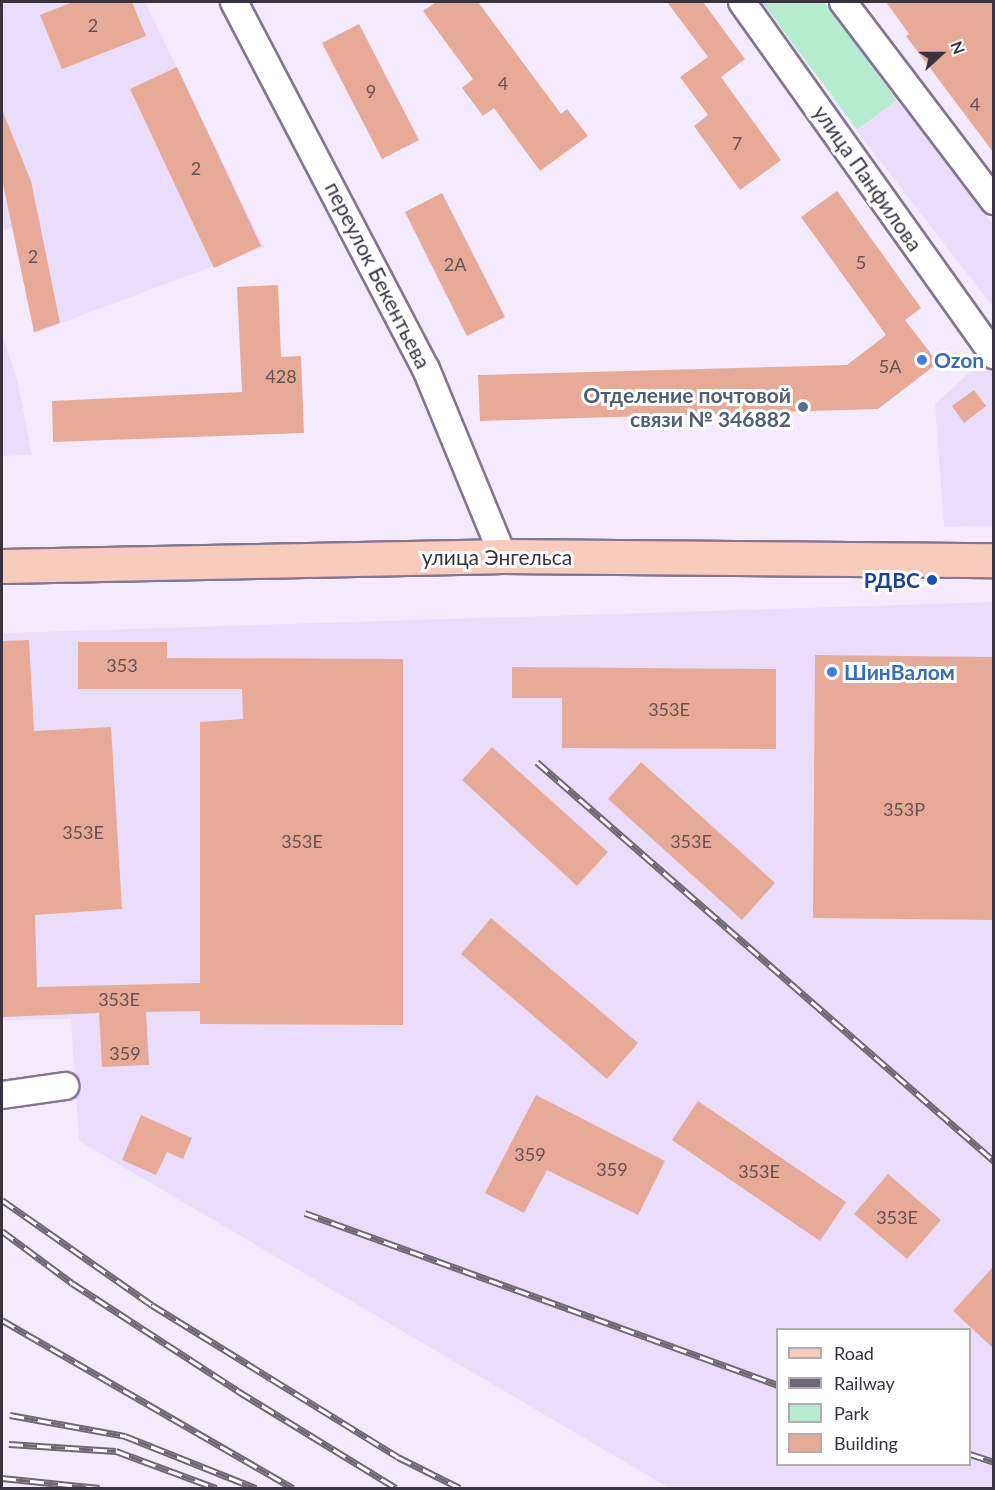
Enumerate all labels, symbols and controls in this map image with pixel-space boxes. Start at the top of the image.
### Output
house number: 2 [88,14,98,36]
north arrow [911,24,971,84]
text: N [947,38,969,57]
house number: 4 [498,72,508,94]
house number: 9 [366,80,376,102]
house number: 4 [970,93,980,115]
street label: улица Панфилова [808,100,928,256]
house number: 7 [732,132,742,154]
house number: 2 [191,157,201,179]
street label: переулок Бекентьева [320,178,436,372]
house number: 2 [28,245,38,267]
house number: 5 [856,251,866,273]
house number: 2А [444,253,466,275]
place label: Ozon [934,347,984,373]
marker: Ozon [915,353,929,367]
house number: 5А [879,355,901,377]
house number: 428 [265,365,297,387]
place label: Отделение почтовой связи № 346882 [583,382,791,432]
marker: Отделение почтовой связи № 346882 [796,400,810,414]
street label: улица Энгельса [422,544,572,570]
place label: РДВС [864,567,920,593]
marker: РДВС [925,573,939,587]
house number: 353 [106,654,138,676]
place label: ШинВалом [844,659,955,685]
marker: ШинВалом [825,665,839,679]
house number: 353Е [648,698,690,720]
house number: 353Р [883,798,925,820]
house number: 353Е [62,821,104,843]
house number: 353Е [281,830,323,852]
house number: 353Е [670,830,712,852]
house number: 353Е [98,988,140,1010]
house number: 359 [109,1042,141,1064]
house number: 359 [514,1143,546,1165]
house number: 359 [596,1158,628,1180]
house number: 353Е [738,1160,780,1182]
house number: 353Е [876,1206,918,1228]
legend [776,1328,971,1466]
text: Road [834,1342,874,1364]
text: Railway [834,1372,895,1394]
text: Park [834,1402,869,1424]
text: Building [834,1432,898,1454]

